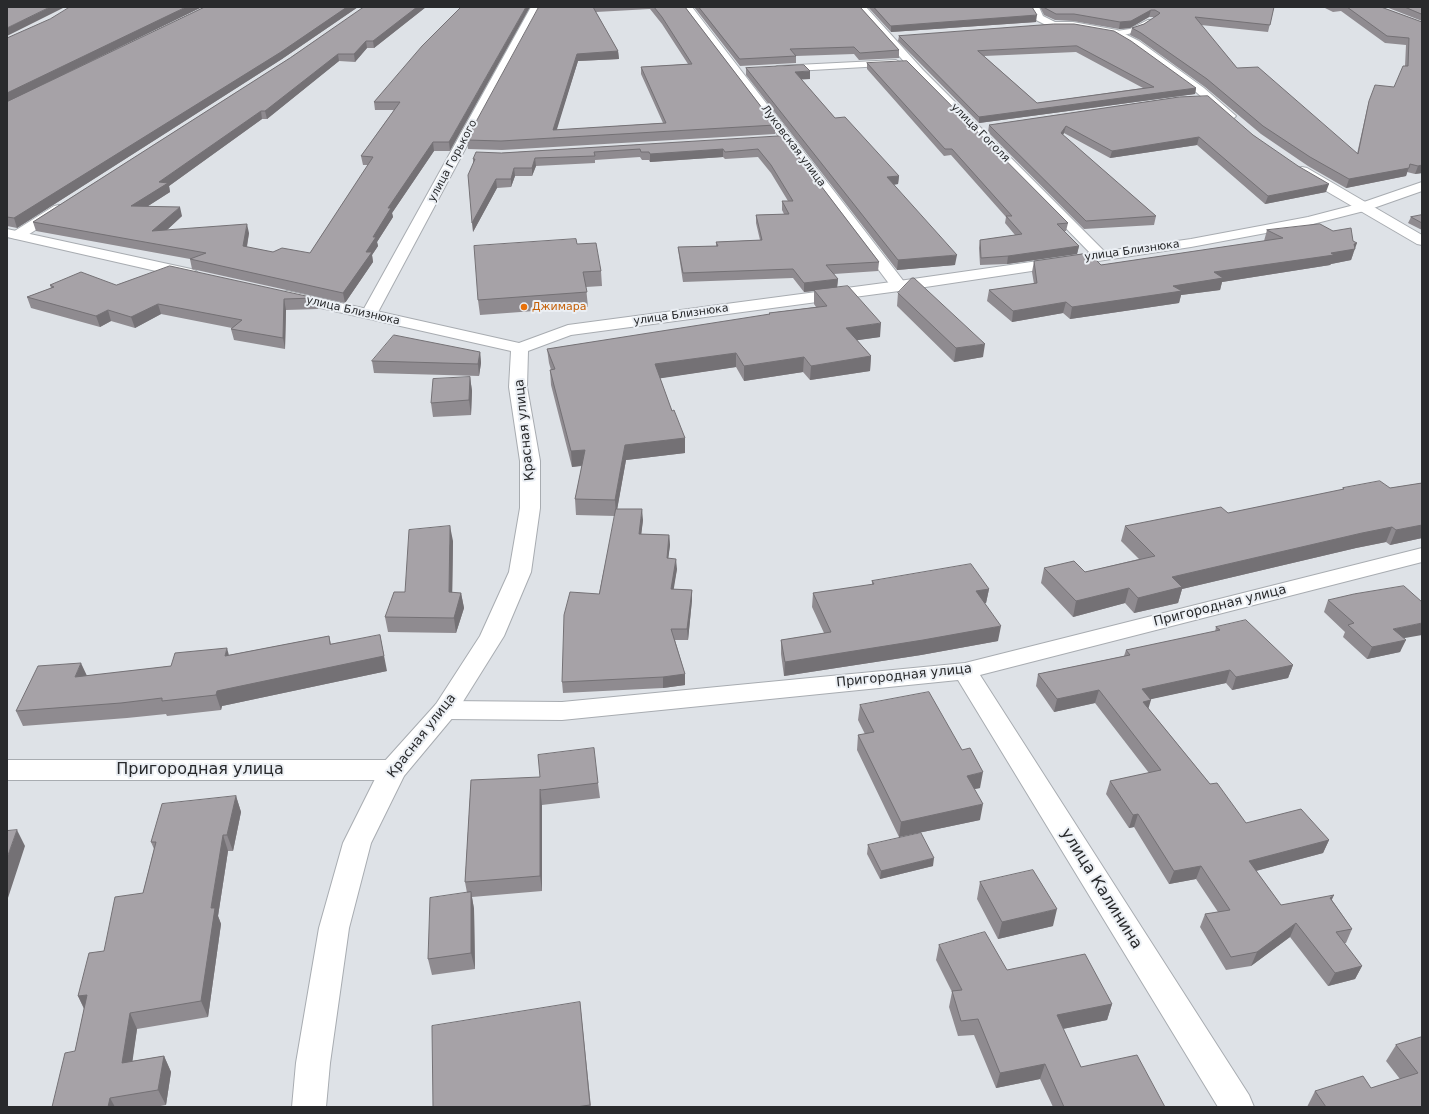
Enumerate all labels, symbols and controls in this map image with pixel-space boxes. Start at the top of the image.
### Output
street label: улица Гоголя [948,101,1012,165]
street label: Луковская улица [758,102,828,190]
street label: улица Горького [426,118,480,204]
street label: улица Близнюка [1084,238,1180,264]
street label: улица Близнюка [305,294,401,328]
place label: Джимара [532,300,586,314]
marker: Джимара [519,302,529,312]
street label: улица Близнюка [633,302,729,328]
street label: Красная улица [512,378,538,482]
street label: Пригородная улица [1152,582,1288,630]
street label: Пригородная улица [835,661,973,691]
street label: Красная улица [384,691,460,781]
street label: Пригородная улица [116,760,284,780]
street label: улица Калинина [1056,825,1146,953]

